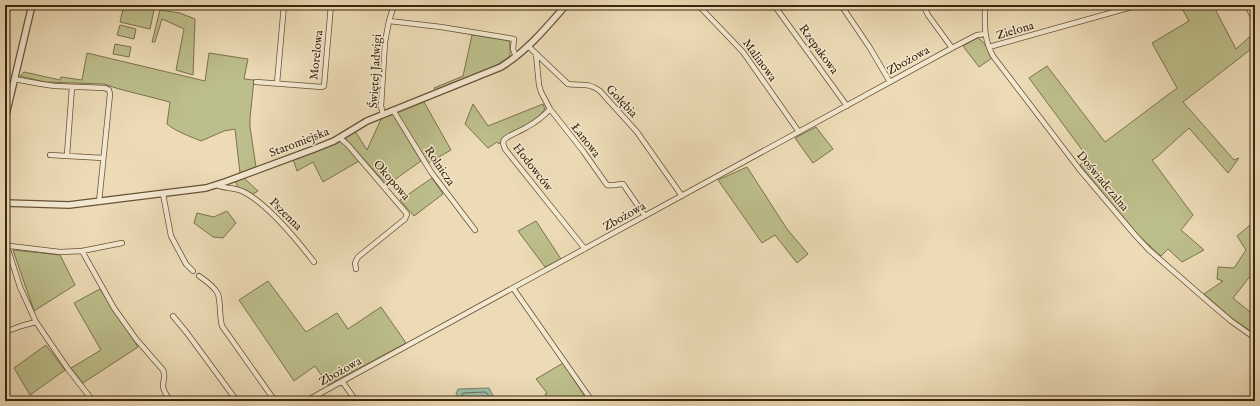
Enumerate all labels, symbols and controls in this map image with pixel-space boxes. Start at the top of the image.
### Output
street label: Zielona [995,18,1036,43]
street label: Rzepakowa [795,22,842,78]
street label: Morelowa [306,29,327,81]
street label: Świętej Jadwigi [365,33,386,109]
street label: Malinowa [739,36,780,85]
street label: Zbożowa [884,42,933,78]
street label: Gołębia [603,82,641,121]
street label: Łanowa [568,120,604,161]
street label: Staromiejska [267,124,332,161]
street label: Hodowców [509,140,557,195]
street label: Rolnicza [421,144,459,189]
street label: Doświadczalna [1073,148,1133,215]
street label: Okopowa [369,157,414,205]
street label: Pszenna [266,195,306,234]
street label: Zbożowa [600,198,649,234]
street label: Zbożowa [316,353,365,389]

